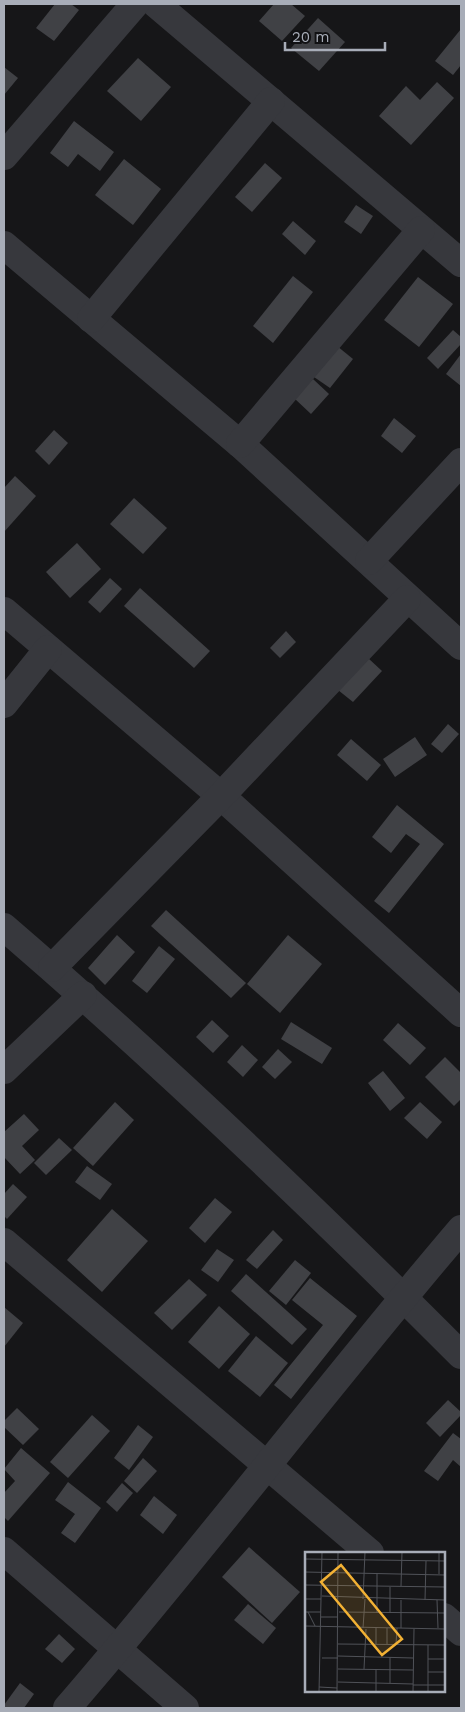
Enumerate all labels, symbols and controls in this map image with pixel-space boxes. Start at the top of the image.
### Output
scale bar [285,20,385,52]
text: 20 m [292,28,330,46]
inset map [305,1552,445,1692]

